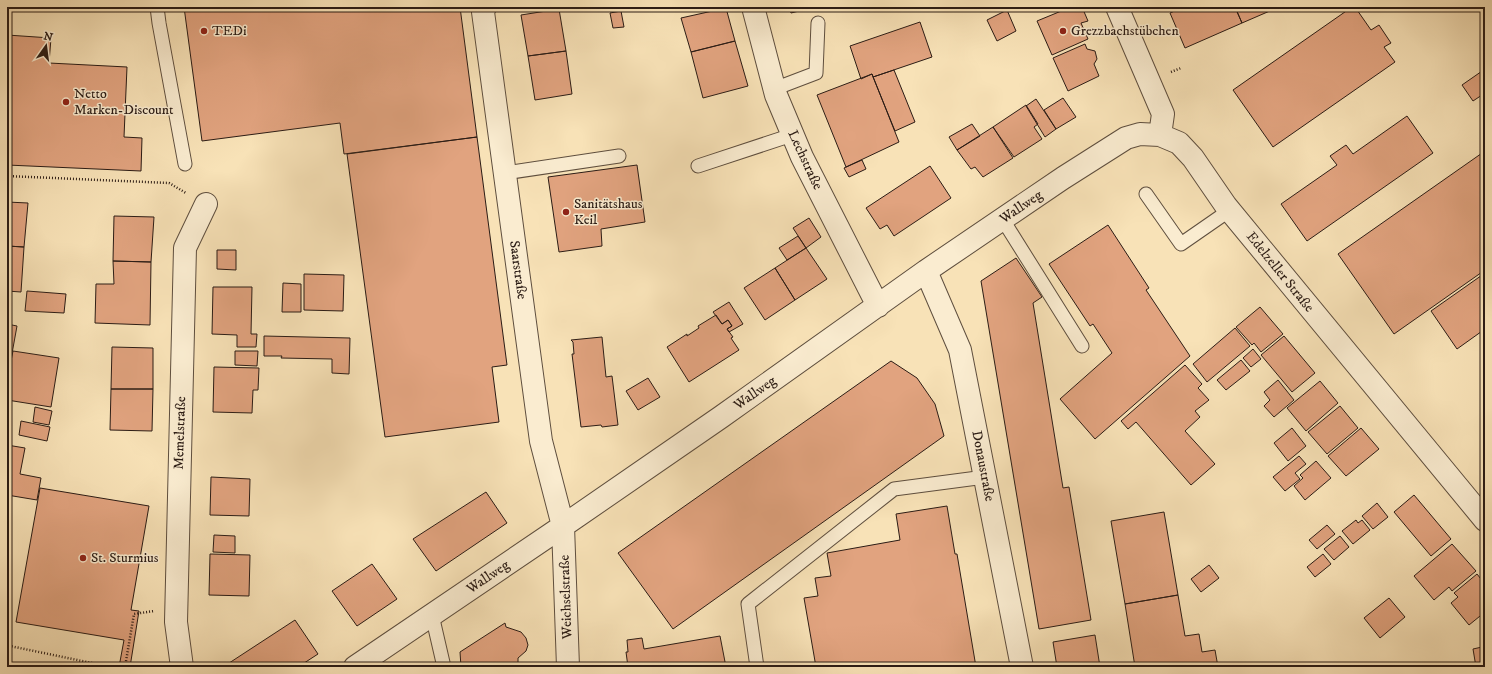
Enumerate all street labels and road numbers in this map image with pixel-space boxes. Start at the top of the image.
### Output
street label: Lechstraße [783,127,827,193]
street label: Wallweg [995,186,1046,228]
street label: Edelzeller Straße [1242,228,1318,316]
street label: Saarstraße [505,240,531,301]
street label: Wallweg [729,372,780,415]
street label: Memelstraße [170,396,190,470]
street label: Donaustraße [967,429,999,503]
street label: Weichselstraße [556,554,576,640]
street label: Wallweg [462,556,513,598]

